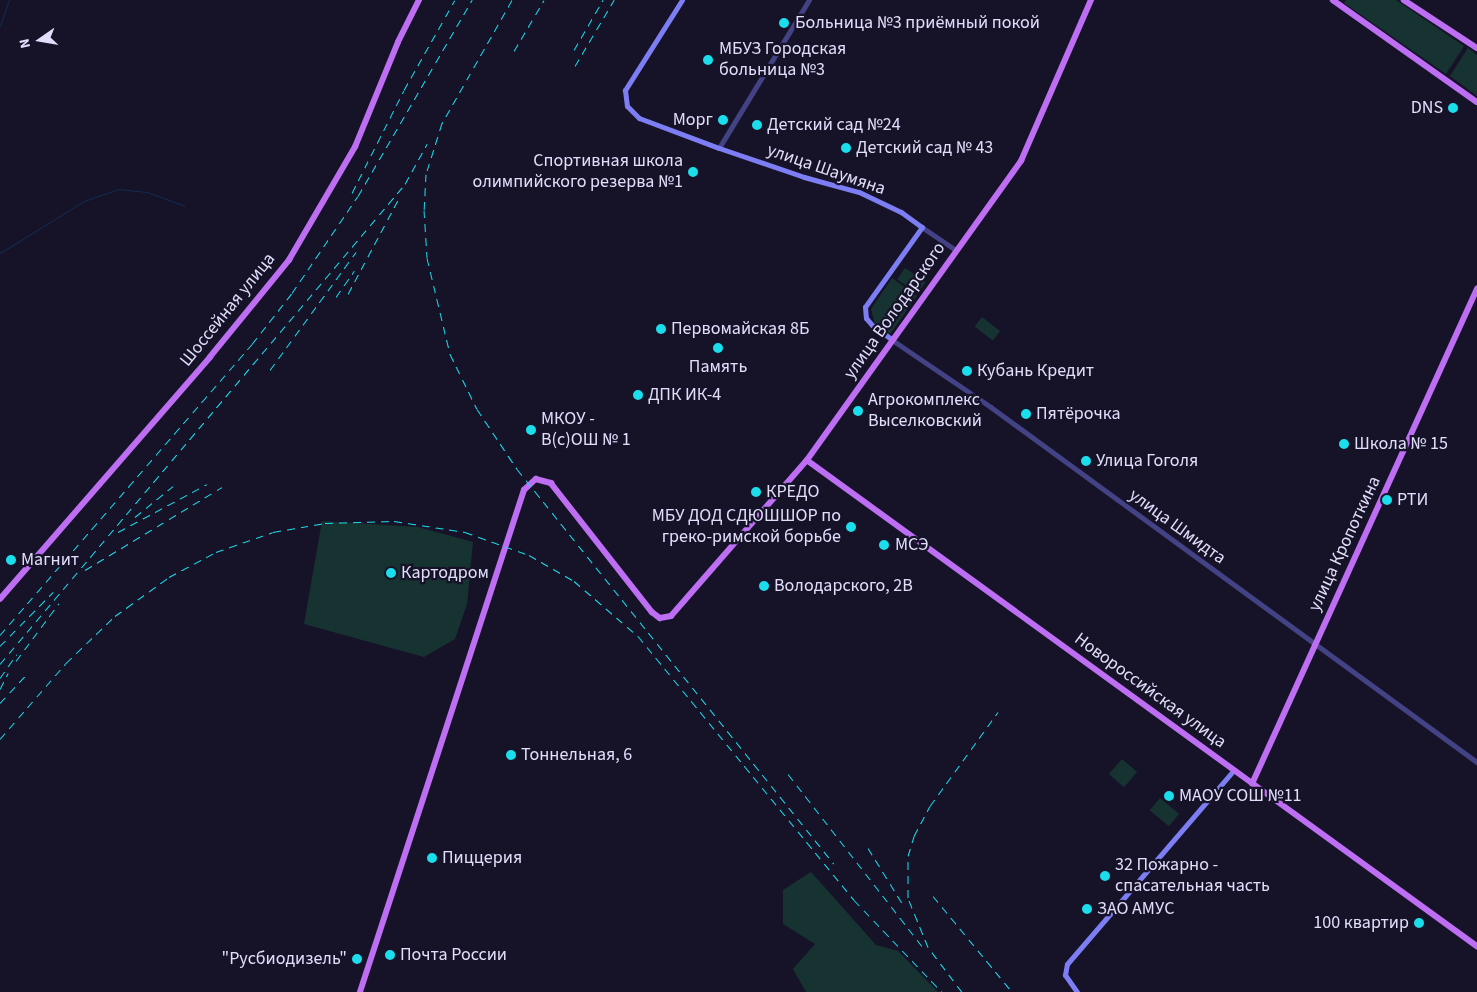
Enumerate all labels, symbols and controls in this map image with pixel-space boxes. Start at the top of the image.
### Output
place label: Больница №3 приёмный покой [795,12,1040,34]
north arrow [15,15,65,65]
marker: Больница №3 приёмный покой [777,16,791,30]
text: N [15,37,36,50]
place label: МБУЗ Городская больница №3 [719,39,846,82]
marker: МБУЗ Городская больница №3 [701,53,715,67]
place label: DNS [1411,97,1443,119]
marker: DNS [1447,102,1459,114]
place label: Морг [673,109,713,131]
marker: Морг [717,114,729,126]
place label: Детский сад №24 [767,114,901,136]
marker: Детский сад №24 [751,119,763,131]
place label: Детский сад № 43 [856,137,993,159]
street label: улица Шаумяна [764,140,888,200]
marker: Детский сад № 43 [840,142,852,154]
place label: Спортивная школа олимпийского резерва №1 [472,151,683,193]
marker: Спортивная школа олимпийского резерва №1 [687,166,699,178]
street label: улица Володарского [840,238,950,384]
street label: Шоссейная улица [176,249,280,371]
place label: Первомайская 8Б [671,318,809,340]
marker: Первомайская 8Б [655,323,667,335]
marker: Память [712,342,724,354]
place label: Память [689,356,747,378]
place label: Кубань Кредит [977,360,1094,382]
marker: Кубань Кредит [961,365,973,377]
place label: ДПК ИК-4 [648,384,721,406]
marker: ДПК ИК-4 [632,389,644,401]
place label: Агрокомплекс Выселковский [868,390,982,432]
place label: Пятёрочка [1036,403,1121,425]
marker: Агрокомплекс Выселковский [852,405,864,417]
marker: Пятёрочка [1020,408,1032,420]
place label: МКОУ - В(с)ОШ № 1 [541,409,631,452]
marker: МКОУ - В(с)ОШ № 1 [525,424,537,436]
place label: Школа № 15 [1354,433,1448,455]
marker: Школа № 15 [1338,438,1350,450]
place label: Улица Гоголя [1096,450,1198,472]
marker: Улица Гоголя [1080,455,1092,467]
street label: улица Кропоткина [1304,473,1386,615]
place label: КРЕДО [766,481,819,503]
street label: улица Шмидта [1124,485,1230,569]
marker: КРЕДО [750,486,762,498]
place label: РТИ [1397,489,1428,511]
marker: РТИ [1381,494,1393,506]
place label: МБУ ДОД СДЮШШОР по греко-римской борьбе [652,506,841,548]
marker: МБУ ДОД СДЮШШОР по греко-римской борьбе [845,521,857,533]
place label: МСЭ [895,534,928,556]
marker: МСЭ [877,538,891,552]
place label: Магнит [21,549,79,571]
marker: Магнит [5,554,17,566]
place label: Картодром [401,562,489,584]
marker: Картодром [385,567,397,579]
place label: Володарского, 2В [774,575,913,597]
marker: Володарского, 2В [758,580,770,592]
street label: Новороссийская улица [1070,629,1230,753]
place label: Тоннельная, 6 [521,744,632,766]
marker: Тоннельная, 6 [505,749,517,761]
place label: МАОУ СОШ №11 [1179,785,1302,807]
marker: МАОУ СОШ №11 [1163,790,1175,802]
place label: Пиццерия [442,847,522,869]
marker: Пиццерия [426,852,438,864]
place label: 32 Пожарно - спасательная часть [1115,855,1270,898]
marker: 32 Пожарно - спасательная часть [1099,870,1111,882]
place label: ЗАО АМУС [1097,898,1174,920]
marker: ЗАО АМУС [1081,903,1093,915]
place label: 100 квартир [1313,912,1409,934]
marker: 100 квартир [1413,917,1425,929]
place label: Почта России [400,944,507,966]
place label: "Русбиодизель" [221,948,347,970]
marker: Почта России [384,949,396,961]
marker: "Русбиодизель" [351,953,363,965]

